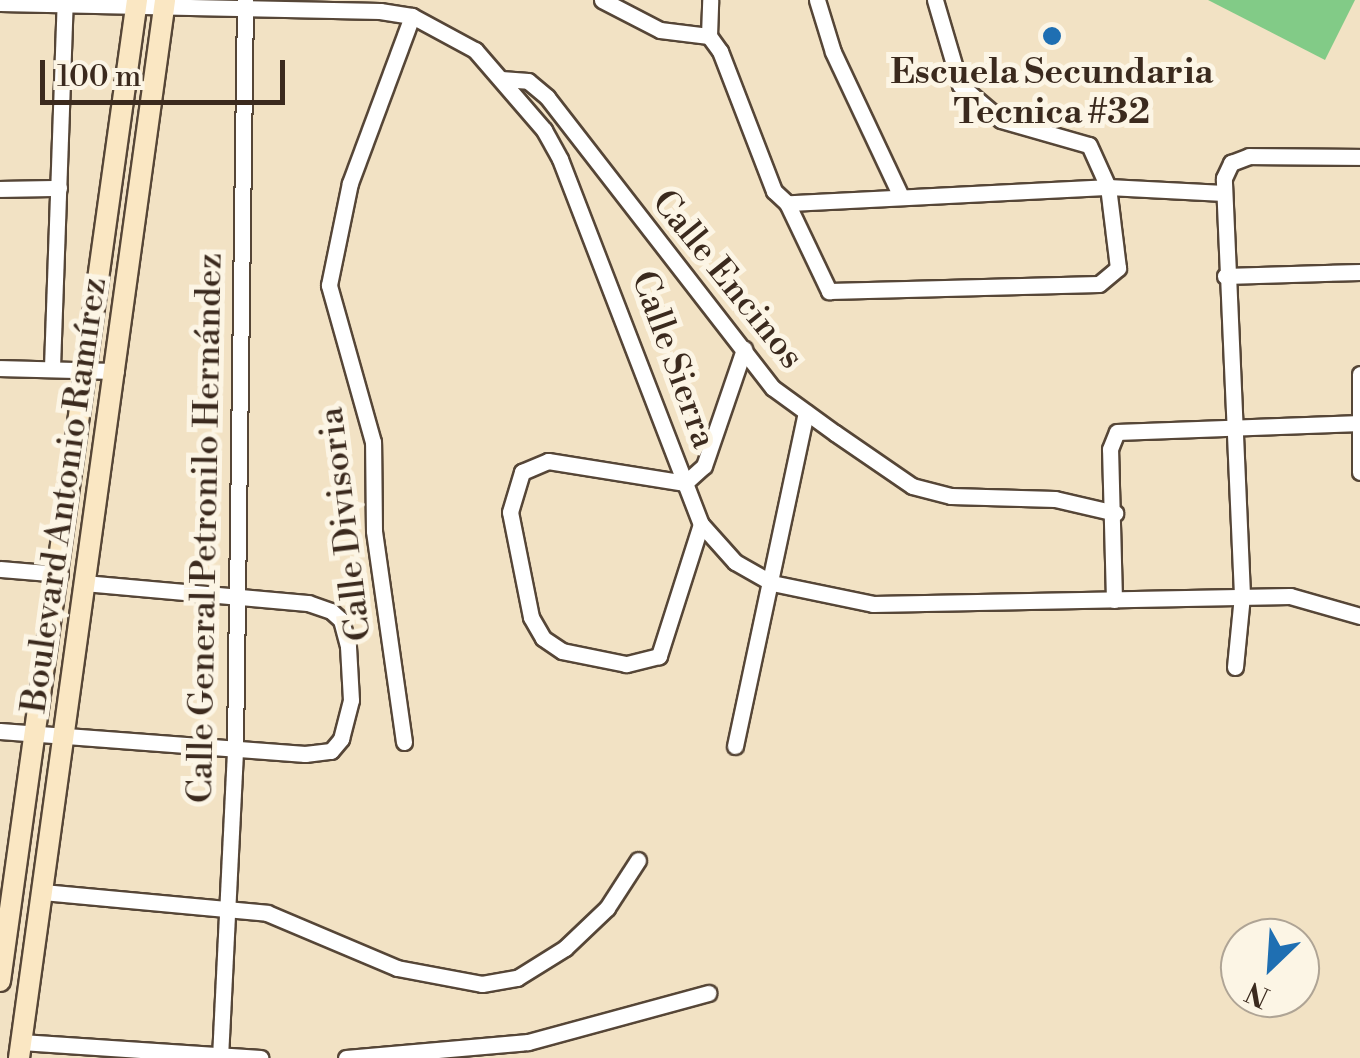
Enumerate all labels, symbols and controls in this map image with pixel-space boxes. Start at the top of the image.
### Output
marker: Escuela Secundaria Tecnica #32 [1041,25,1063,47]
scale bar [45,40,290,102]
place label: Escuela Secundaria Tecnica #32 [890,52,1214,134]
text: 100 m [57,58,141,96]
street label: Calle Encinos [642,182,812,378]
street label: Calle General Petronilo Hernández [180,252,232,804]
street label: Calle Sierra [622,266,724,454]
street label: Boulevard Antonio Ramírez [14,275,116,715]
street label: Calle Divisoria [311,405,381,643]
north arrow [1220,918,1320,1018]
text: N [1241,973,1275,1014]

